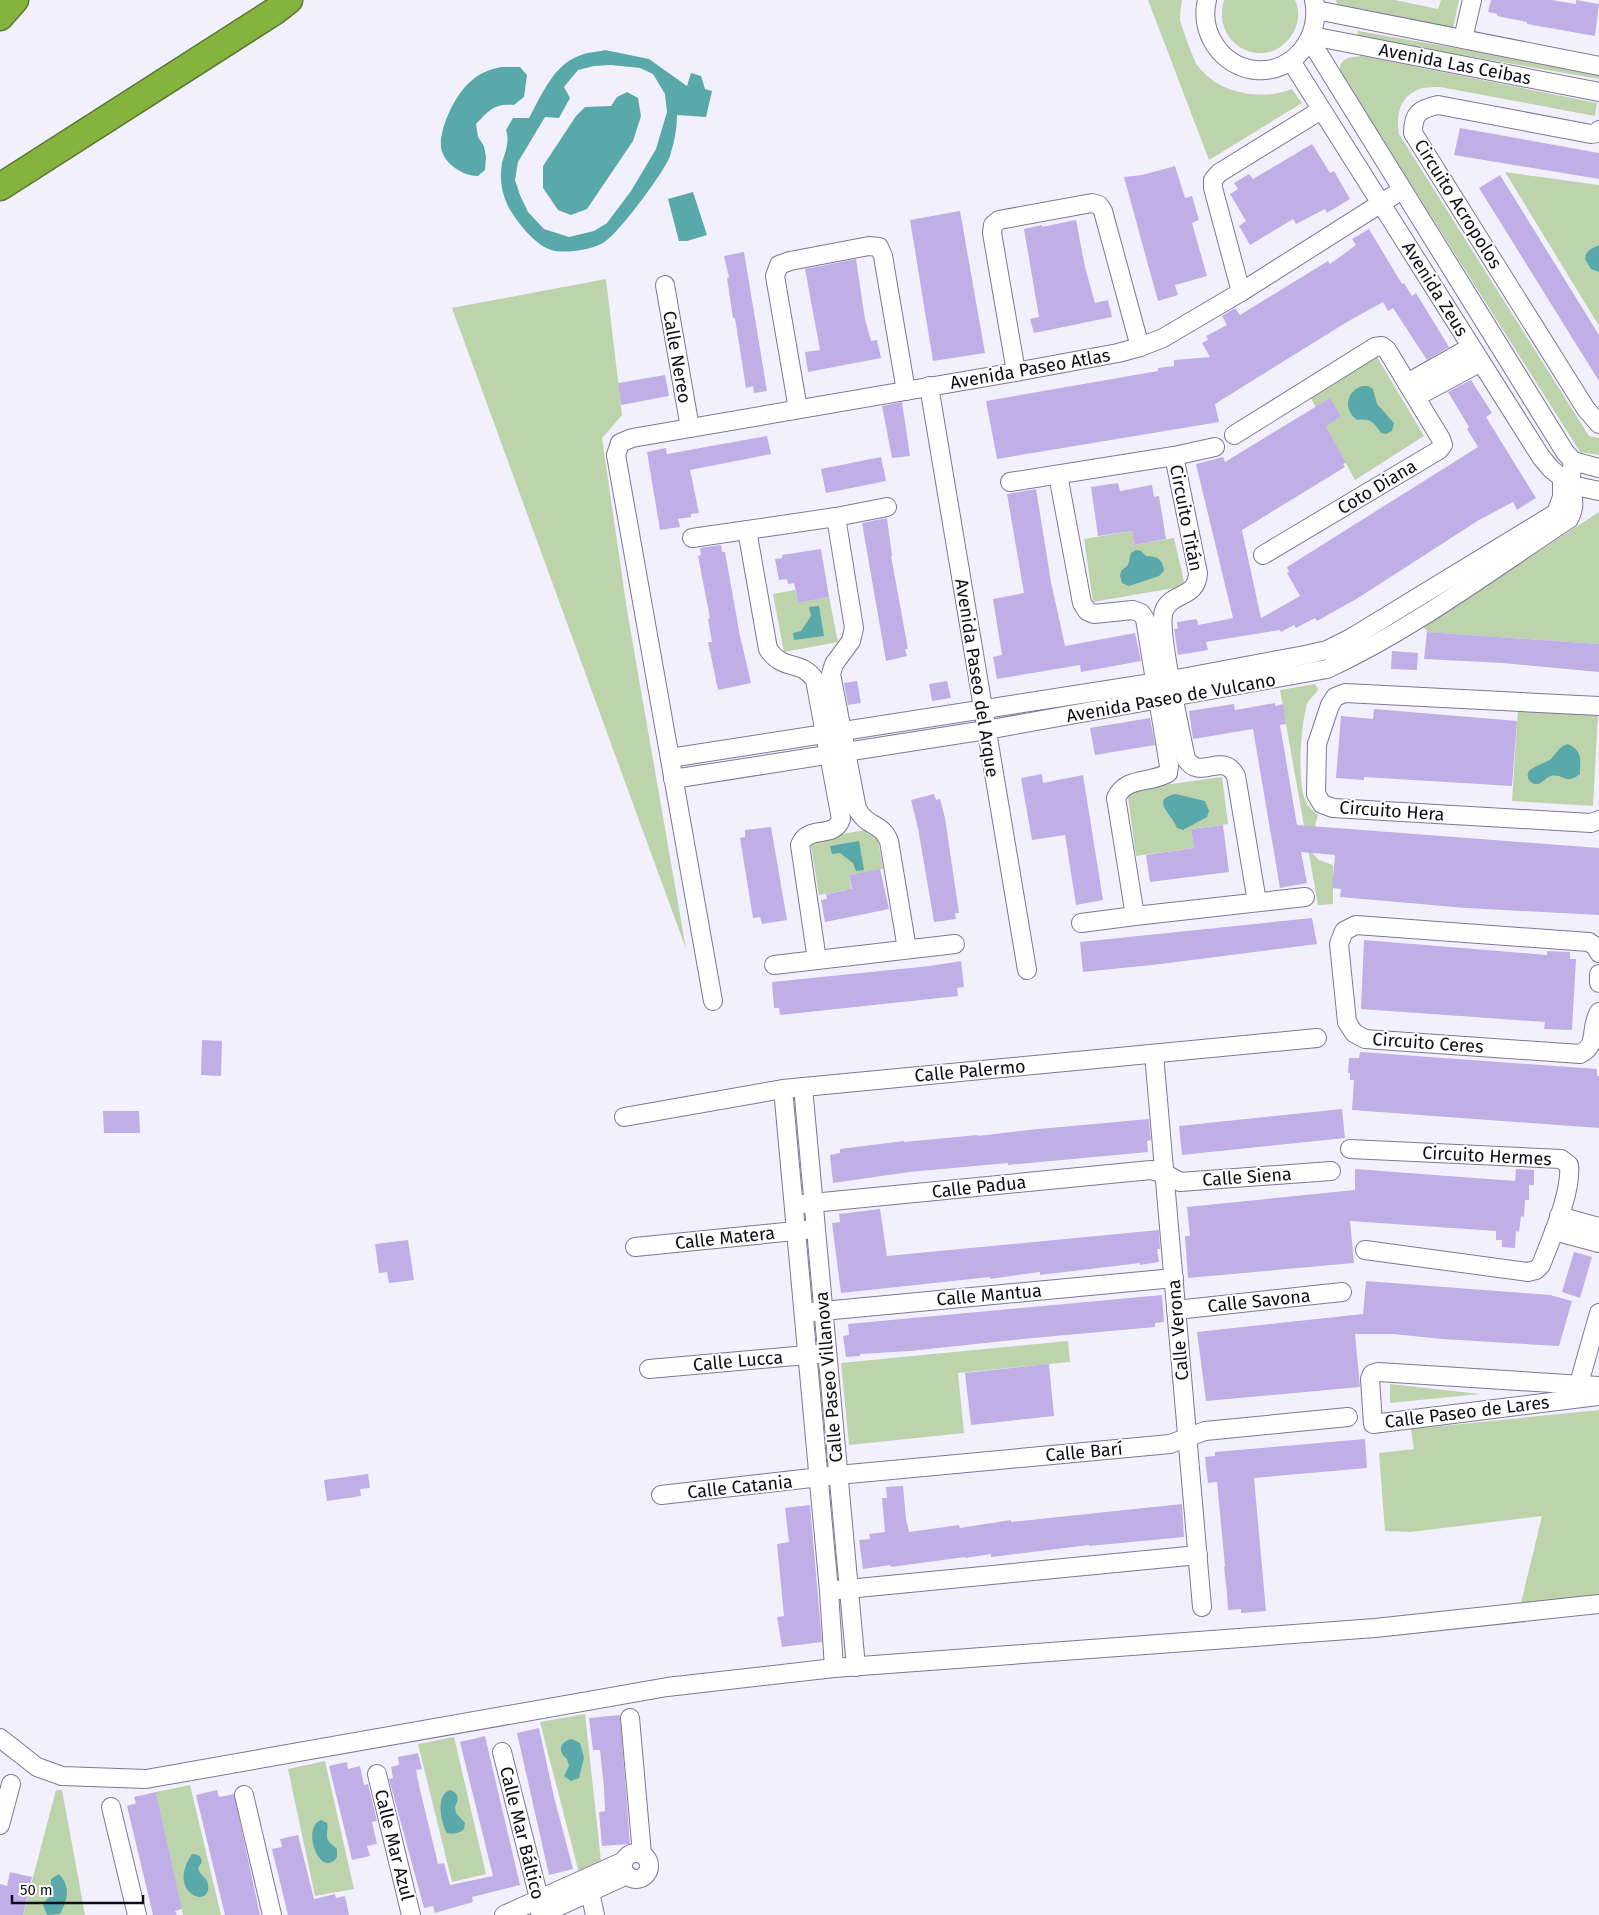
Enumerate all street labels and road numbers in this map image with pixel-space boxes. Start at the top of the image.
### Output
street label: Avenida Las Ceibas [1377,38,1533,90]
street label: Circuito Acropolos [1409,135,1507,273]
street label: Avenida Zeus [1397,238,1473,340]
street label: Calle Nereo [658,309,696,405]
street label: Avenida Paseo Atlas [948,344,1112,394]
street label: Coto Diana [1333,455,1421,519]
street label: Circuito Titán [1165,463,1207,573]
street label: Avenida Paseo del Arque [950,577,1004,779]
street label: Avenida Paseo de Vulcano [1065,669,1277,727]
street label: Circuito Hera [1339,796,1445,826]
street label: Circuito Ceres [1372,1028,1484,1058]
street label: Calle Palermo [913,1055,1027,1087]
street label: Circuito Hermes [1422,1142,1552,1170]
street label: Calle Siena [1202,1163,1292,1191]
street label: Calle Padua [931,1171,1027,1203]
street label: Calle Matera [674,1222,776,1254]
street label: Calle Mantua [935,1279,1043,1311]
street label: Calle Verona [1163,1279,1193,1381]
street label: Calle Savona [1206,1285,1312,1317]
street label: Calle Paseo Villanova [811,1290,847,1464]
street label: Calle Lucca [692,1346,784,1376]
street label: Calle Paseo de Lares [1383,1391,1551,1433]
street label: Calle Barí [1045,1438,1123,1466]
street label: Calle Catania [686,1471,794,1503]
street label: Calle Mar Báltico [495,1764,549,1902]
street label: Calle Mar Azul [370,1787,418,1903]

